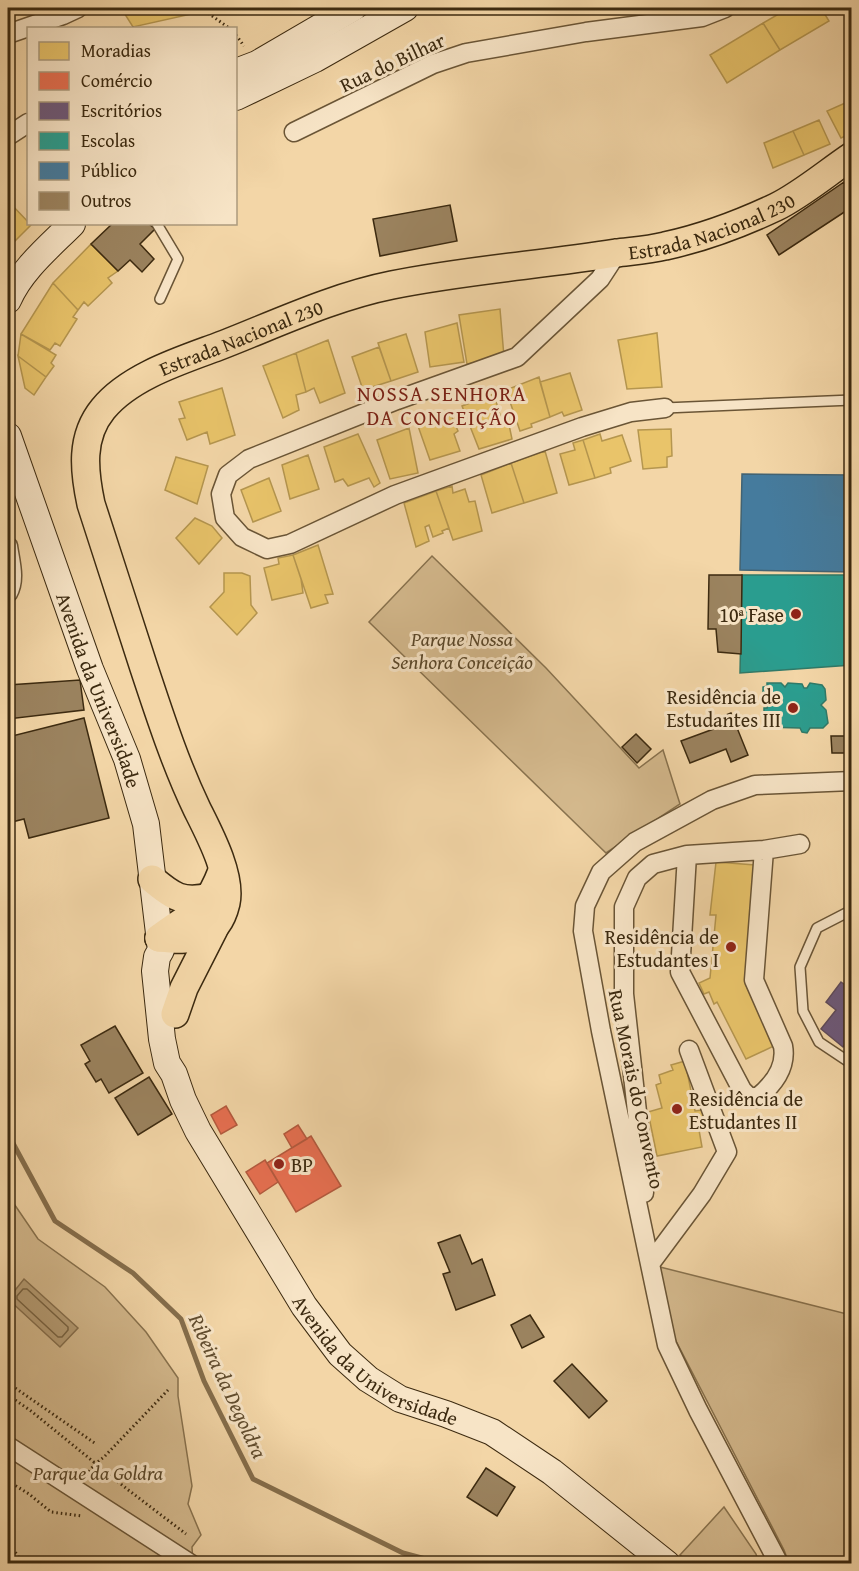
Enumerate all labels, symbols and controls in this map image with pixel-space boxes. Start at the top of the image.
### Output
street label: Rua do Bilhar [335,25,449,99]
legend [27,27,237,225]
text: Moradias [81,37,151,64]
text: Comércio [81,67,152,94]
text: Escritórios [81,97,162,124]
text: Escolas [81,127,135,154]
text: Público [81,157,137,184]
street label: Estrada Nacional 230 [627,185,800,266]
text: Outros [81,187,132,214]
street label: Estrada Nacional 230 [154,292,327,382]
district label: NOSSA SENHORA DA CONCEIÇÃO [357,378,527,433]
street label: Avenida da Universidade [50,588,149,791]
place label: 10ª Fase [719,600,784,629]
marker: 10ª Fase [789,607,803,621]
park label: Parque Nossa Senhora Conceição [391,624,533,676]
place label: Residência de Estudantes III [666,682,781,734]
marker: Residência de Estudantes III [786,701,800,715]
place label: Residência de Estudantes I [605,922,719,974]
marker: Residência de Estudantes I [724,940,738,954]
street label: Rua Morais do Convento [602,987,672,1191]
place label: Residência de Estudantes II [689,1084,803,1136]
marker: Residência de Estudantes II [670,1102,684,1116]
place label: BP [291,1150,313,1179]
marker: BP [272,1157,286,1171]
street label: Avenida da Universidade [286,1289,463,1432]
water label: Ribeira da Degoldra [180,1308,275,1464]
park label: Parque da Goldra [32,1458,164,1487]

